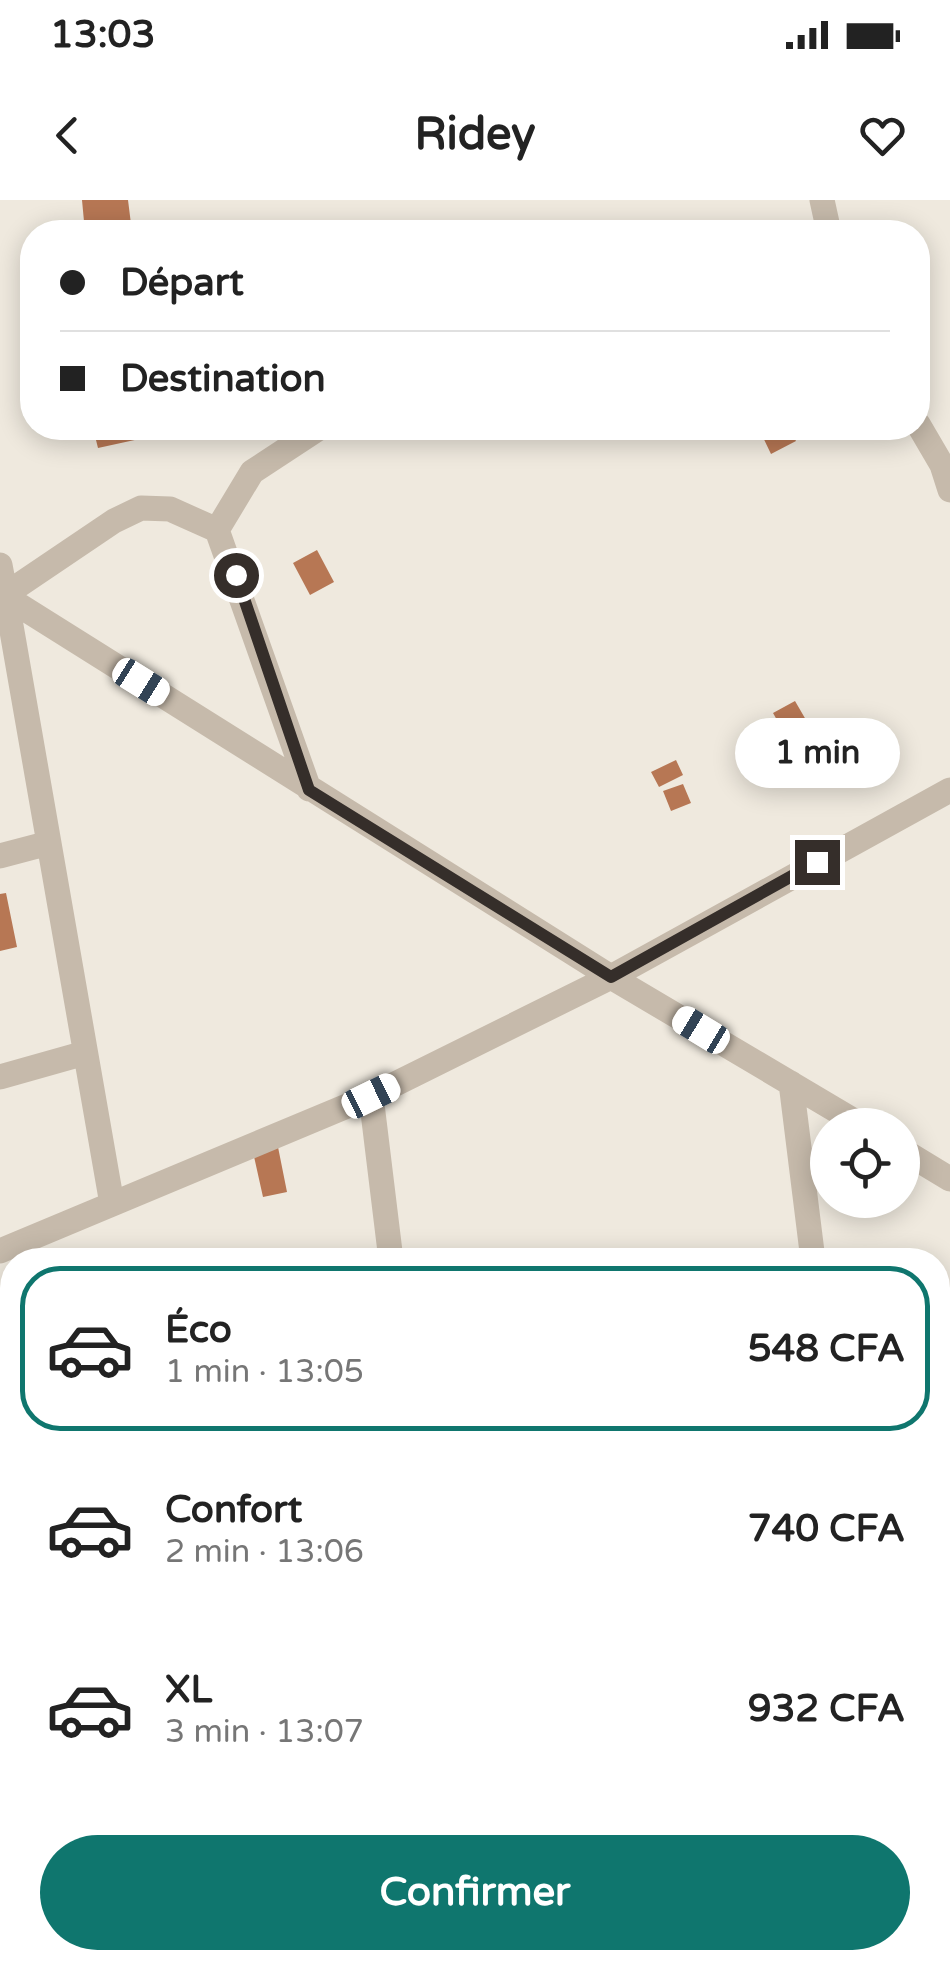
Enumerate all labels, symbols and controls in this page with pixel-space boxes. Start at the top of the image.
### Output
text: 13:03 [50,12,155,58]
icon: back [40,108,95,163]
text: Ridey [414,108,536,162]
icon: heart [855,108,910,163]
text: Départ [120,260,244,306]
text: Destination [120,356,326,402]
route start [214,553,259,598]
car [108,653,174,711]
callout: 1 min [734,717,900,787]
text: 1 min [775,734,860,772]
route end [795,840,840,885]
car [668,1002,734,1058]
car [337,1069,405,1123]
map controls [810,1108,920,1218]
button: locate [810,1108,920,1218]
icon: car [45,1304,135,1394]
text: Éco [165,1307,232,1353]
text: 548 CFA [748,1326,905,1372]
text: 1 min · 13:05 [165,1353,364,1391]
icon: car [45,1484,135,1574]
text: Confort [165,1487,302,1533]
text: 740 CFA [748,1506,905,1552]
text: 2 min · 13:06 [165,1533,364,1571]
icon: car [45,1664,135,1754]
text: XL [165,1667,212,1713]
text: 932 CFA [748,1686,905,1732]
text: 3 min · 13:07 [165,1713,364,1751]
button: Confirmer [40,1835,910,1950]

